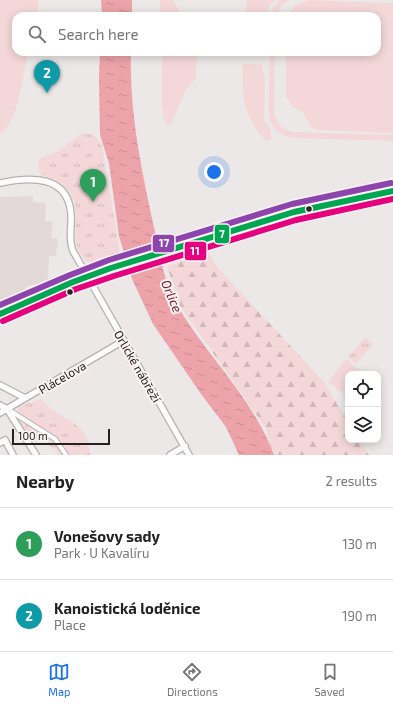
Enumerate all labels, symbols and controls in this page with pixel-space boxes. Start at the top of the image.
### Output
search box [12,12,381,56]
icon: search [26,23,48,45]
text: Search here [58,25,139,43]
pin: 2 [34,60,60,93]
your location [204,162,224,182]
pin: 1 [80,169,106,202]
unlabelled marker [304,204,314,214]
line badge: 7 [214,224,230,244]
text: 7 [219,227,225,240]
line badge: 17 [152,234,175,253]
text: 17 [159,236,169,249]
line badge: 11 [184,241,207,261]
text: 11 [190,244,200,257]
water label: Orlice [158,277,186,315]
unlabelled marker [65,287,75,297]
street label: Orlické nábřeží [112,327,165,405]
street label: Plácelova [36,358,88,396]
map controls [345,371,381,443]
button: locate [345,371,381,407]
button: layers [345,407,381,443]
scale bar [12,427,110,446]
text: 100 m [18,429,48,442]
text: Nearby [16,471,74,491]
text: 2 results [325,473,377,489]
text: Vonešovy sady [54,527,160,545]
text: 1 [26,536,32,552]
text: 130 m [342,536,377,552]
text: Park · U Kavalíru [54,545,149,561]
text: Kanoistická loděnice [54,599,200,617]
text: 2 [25,608,33,624]
text: 190 m [342,608,377,624]
text: Place [54,617,86,633]
tab: Map [48,661,70,698]
tab: Directions [167,661,218,698]
tab: Saved [314,661,345,698]

